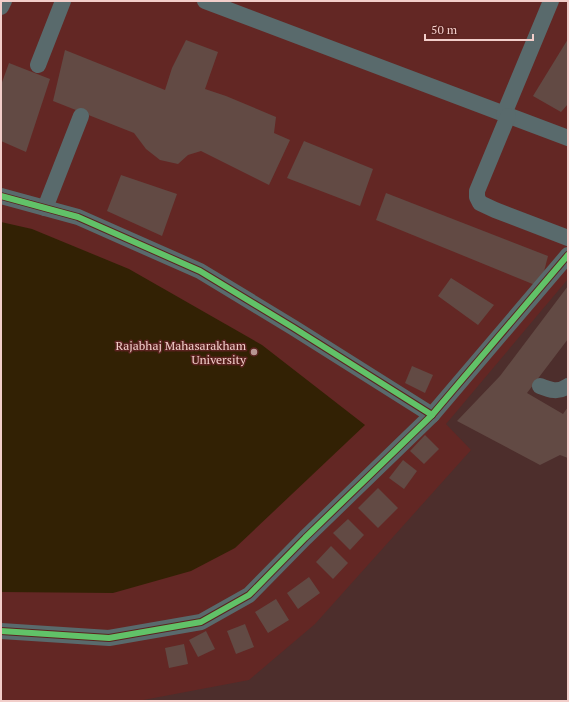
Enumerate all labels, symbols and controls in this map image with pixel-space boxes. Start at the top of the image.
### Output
scale bar [425,16,533,42]
text: 50 m [431,22,458,37]
place label: Rajabhaj Mahasarakham University [116,338,247,367]
marker: Rajabhaj Mahasarakham University [249,347,259,357]

